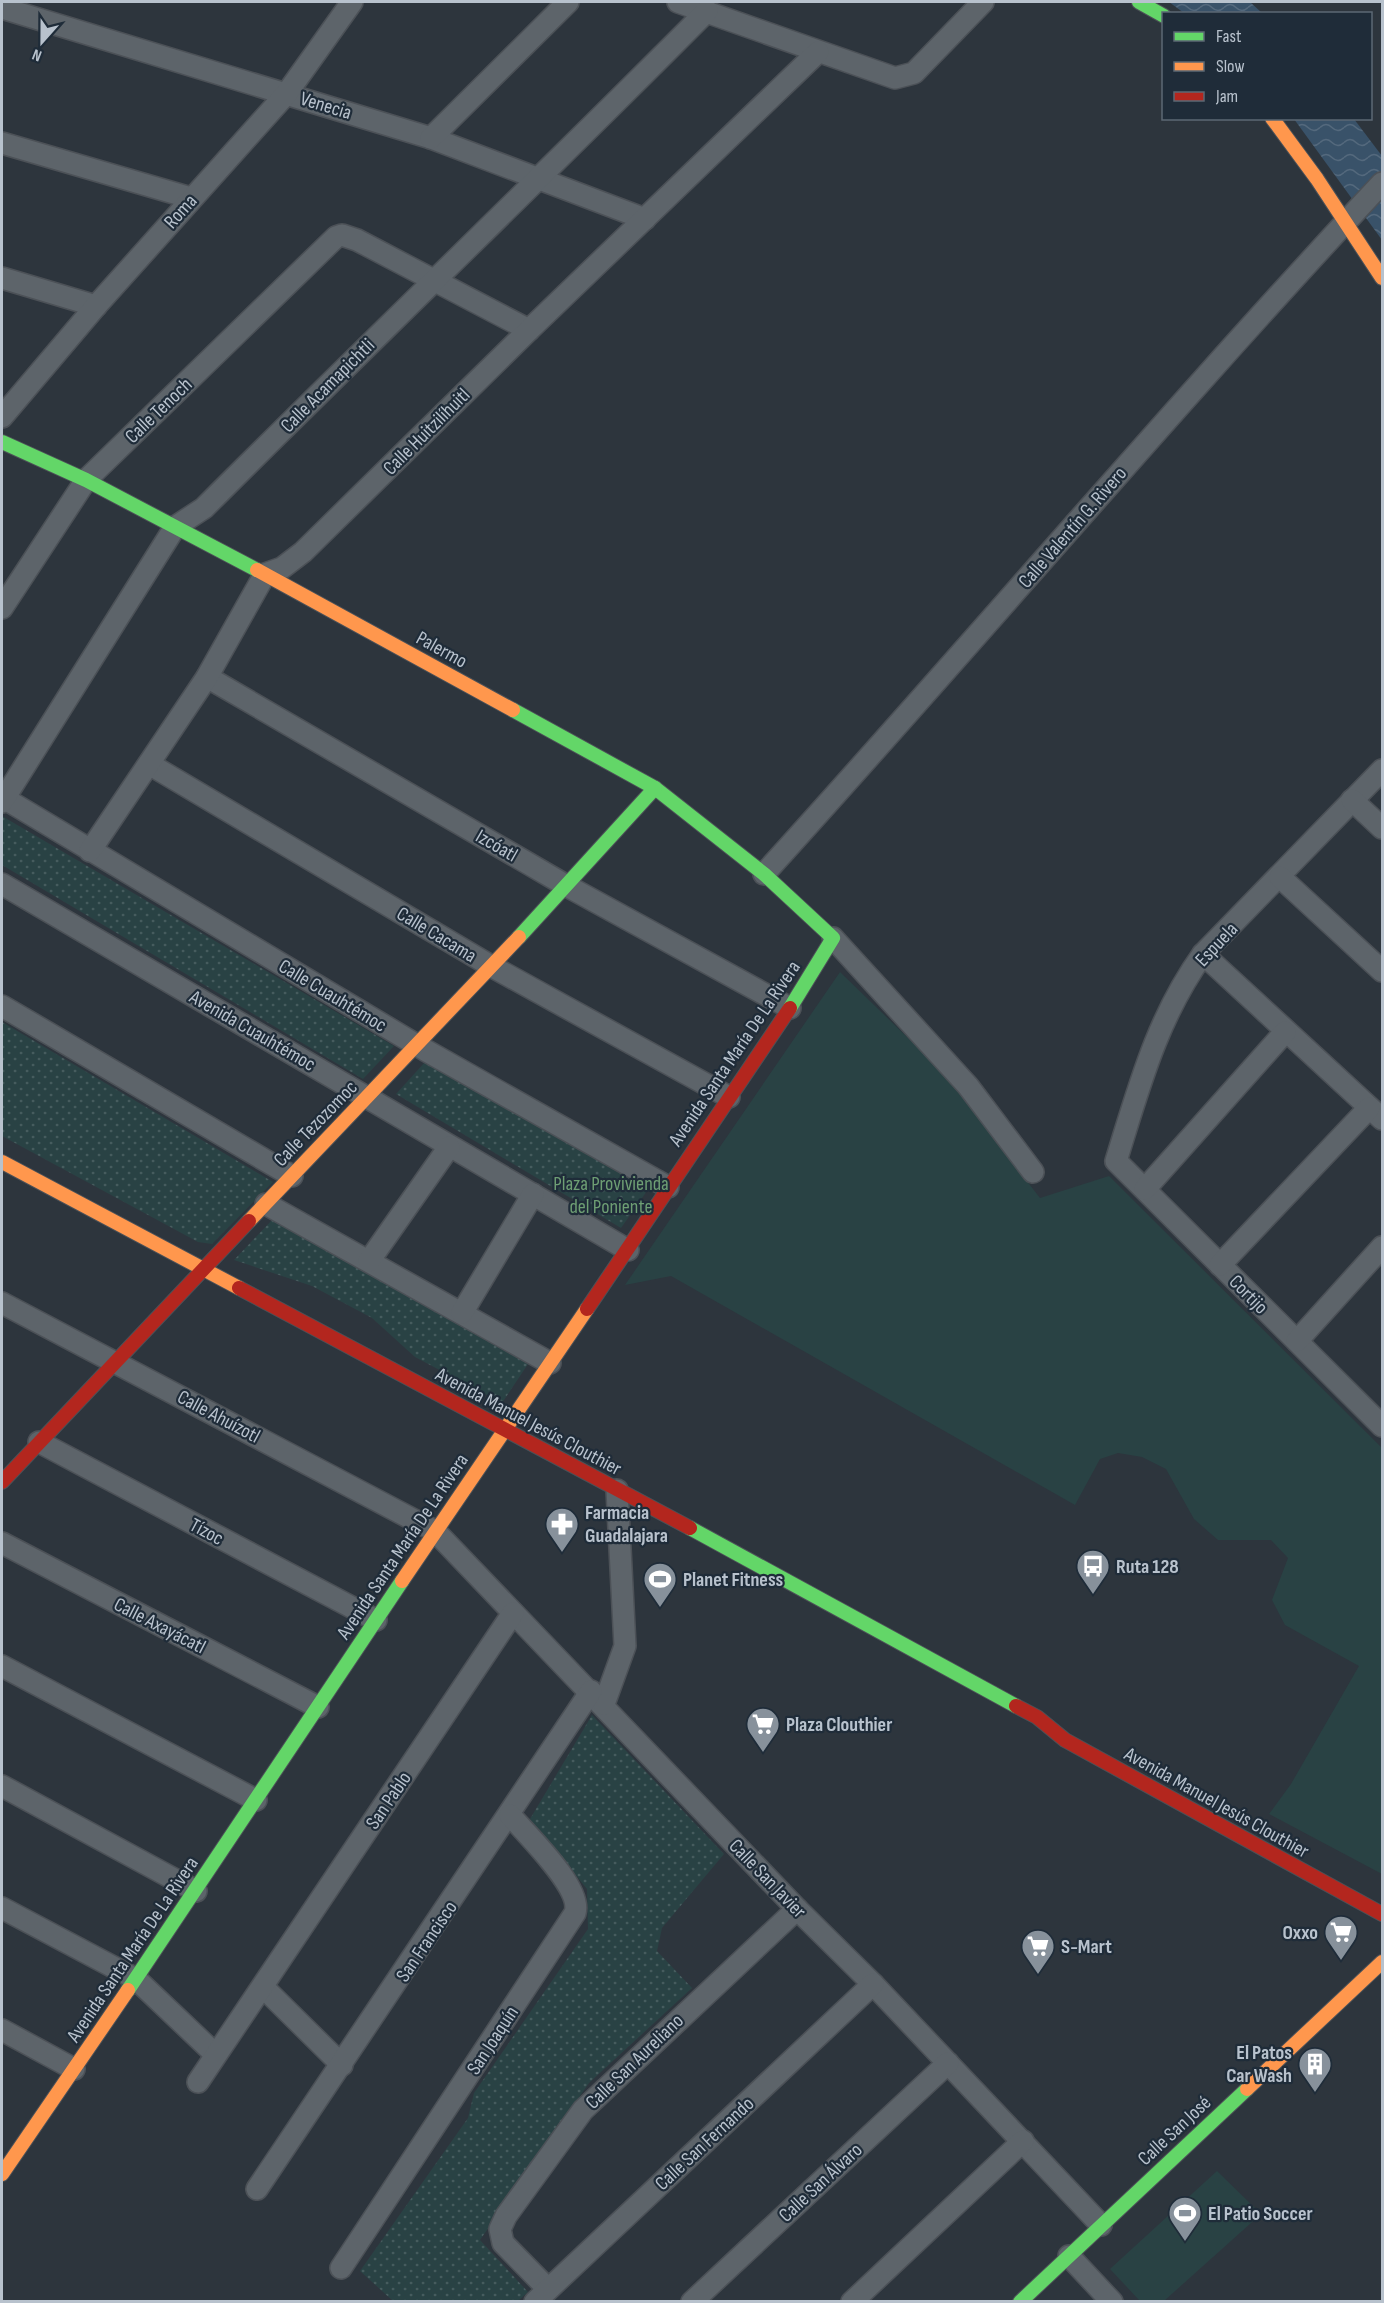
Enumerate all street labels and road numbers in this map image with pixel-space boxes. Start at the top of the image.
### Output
street label: Venecia [297,87,354,125]
street label: Roma [159,190,202,234]
street label: Calle Acamapichtli [276,334,380,438]
street label: Calle Tenoch [120,373,197,449]
street label: Calle Huitzilíhuitl [378,383,475,480]
street label: Calle Valentín G. Rivero [1013,462,1132,593]
street label: Palermo [412,626,471,674]
street label: Izcóatl [471,824,522,867]
street label: Calle Cacama [392,902,481,968]
street label: Espuela [1190,918,1243,972]
street label: Calle Cuauhtémoc [274,954,391,1037]
street label: Avenida Santa María De La Rivera [663,956,806,1152]
street label: Avenida Cuauhtémoc [184,985,320,1077]
street label: Calle Tezozomoc [269,1076,363,1172]
street label: Cortijo [1224,1270,1273,1319]
street label: Avenida Manuel Jesús Clouthier [431,1362,626,1481]
street label: Calle Ahuízotl [173,1385,264,1449]
street label: Avenida Santa María De La Rivera [331,1449,474,1645]
street label: Tízoc [185,1513,228,1551]
street label: Calle Axayácatl [110,1593,209,1659]
street label: Avenida Manuel Jesús Clouthier [1119,1742,1313,1864]
street label: San Pablo [361,1767,417,1834]
street label: Calle San Javier [724,1834,811,1923]
street label: Avenida Santa María De La Rivera [61,1852,204,2048]
street label: San Francisco [391,1897,463,1987]
street label: San Joaquín [462,2002,524,2079]
street label: Calle San Aureliano [581,2009,689,2114]
street label: Calle San José [1133,2091,1216,2171]
street label: Calle San Fernando [650,2092,759,2196]
street label: Calle San Álvaro [774,2138,867,2227]

